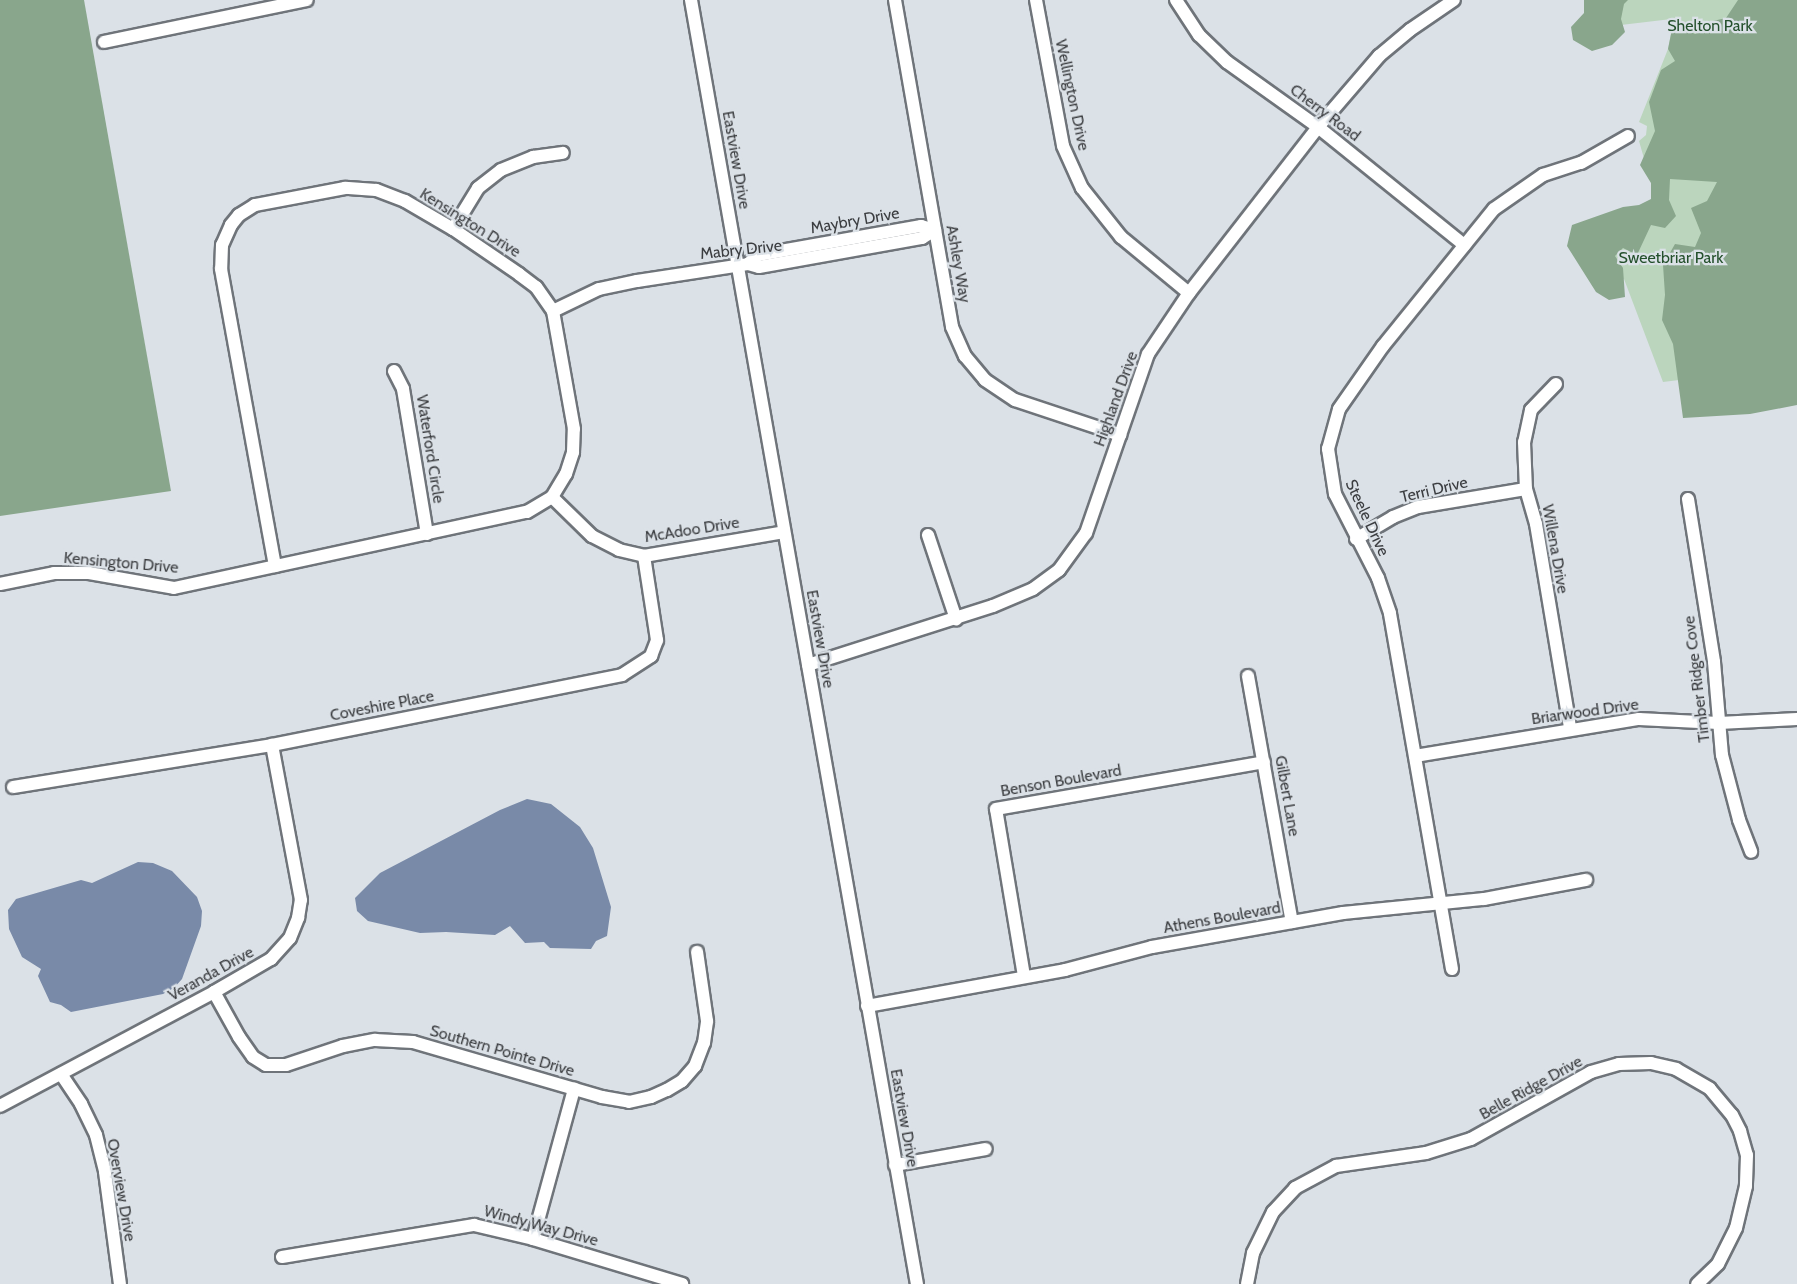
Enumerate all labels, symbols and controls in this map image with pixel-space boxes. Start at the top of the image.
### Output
park label: Shelton Park [1667,16,1753,36]
street label: Wellington Drive [1051,38,1093,152]
street label: Cherry Road [1286,80,1364,146]
street label: Eastview Drive [718,110,754,210]
street label: Kensington Drive [416,184,524,262]
street label: Maybry Drive [809,204,901,238]
street label: Ashley Way [942,224,974,304]
street label: Mabry Drive [699,236,783,264]
park label: Sweetbriar Park [1619,248,1723,268]
street label: Highland Drive [1090,349,1142,449]
street label: Waterford Circle [412,393,448,505]
street label: Terri Drive [1398,473,1470,507]
street label: Steele Drive [1341,477,1393,559]
street label: Willena Drive [1538,503,1572,595]
street label: McAdoo Drive [643,513,741,547]
street label: Kensington Drive [63,548,179,578]
street label: Eastview Drive [802,589,838,689]
street label: Timber Ridge Cove [1680,615,1714,743]
street label: Coveshire Place [328,687,436,725]
street label: Briarwood Drive [1530,695,1640,729]
street label: Gilbert Lane [1270,754,1304,838]
street label: Benson Boulevard [999,761,1123,801]
street label: Athens Boulevard [1162,898,1282,938]
street label: Veranda Drive [165,943,257,1005]
street label: Southern Pointe Drive [428,1021,576,1081]
street label: Belle Ridge Drive [1476,1052,1586,1124]
street label: Eastview Drive [886,1068,922,1168]
street label: Overview Drive [103,1137,139,1243]
street label: Windy Way Drive [482,1202,600,1250]

